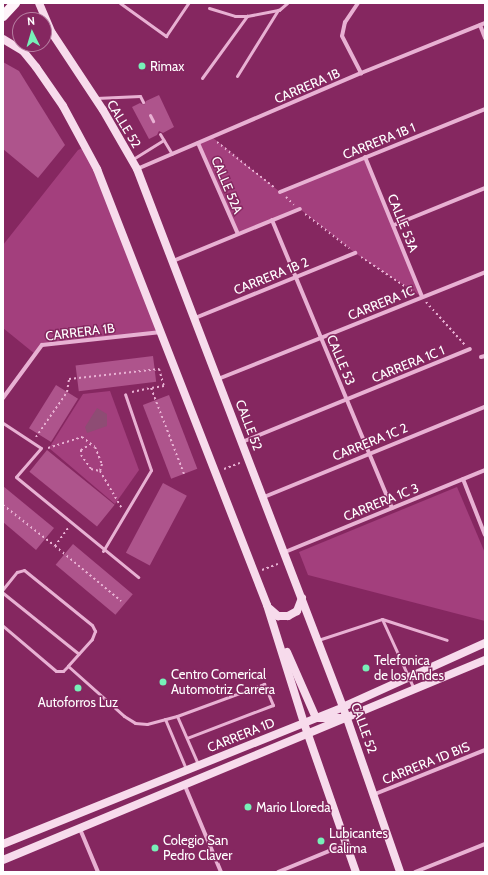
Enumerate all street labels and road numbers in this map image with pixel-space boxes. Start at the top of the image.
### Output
street label: CARRERA 1B [272,65,342,107]
street label: CALLE 52 [104,97,144,151]
street label: CARRERA 1B 1 [340,119,418,163]
street label: CALLE 52A [208,154,246,216]
street label: CALLE 53A [384,192,422,254]
street label: CARRERA 1B 2 [231,254,311,298]
street label: CARRERA 1C [346,283,416,323]
street label: CARRERA 1B [44,320,116,344]
street label: CALLE 53 [323,332,359,388]
street label: CARRERA 1C 1 [369,342,447,386]
street label: CALLE 52 [232,397,266,453]
street label: CARRERA 1C 2 [330,420,410,464]
street label: CARRERA 1C 3 [341,480,421,524]
street label: CALLE 52 [348,700,380,756]
street label: CARRERA 1D [205,714,277,756]
street label: CARRERA 1D BIS [380,738,472,788]

